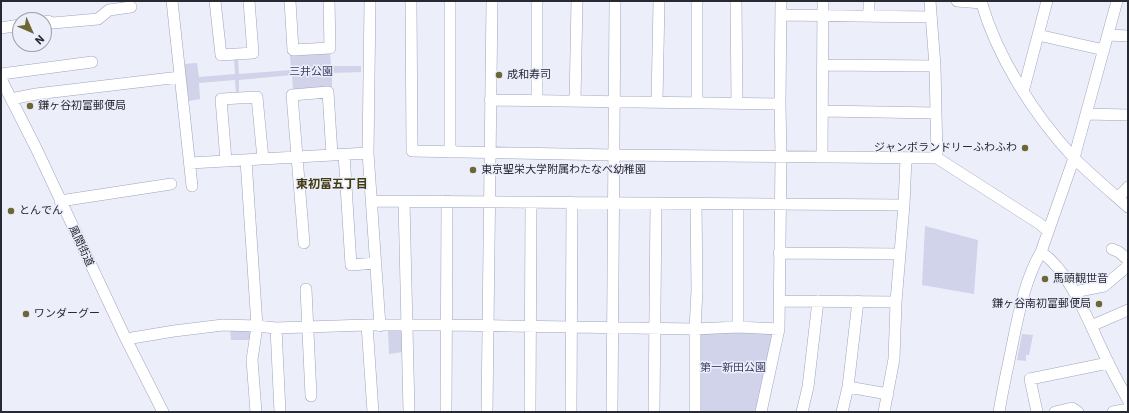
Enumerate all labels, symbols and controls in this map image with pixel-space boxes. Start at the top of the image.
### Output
north arrow [12,12,52,52]
text: N [32,32,48,48]
park label: 三井公園 [289,65,333,79]
place label: 成和寿司 [507,68,551,82]
marker: 成和寿司 [494,70,504,80]
place label: 鎌ヶ谷初富郵便局 [38,99,126,113]
marker: 鎌ヶ谷初富郵便局 [25,101,35,111]
place label: ジャンボランドリーふわふわ [874,141,1017,155]
marker: ジャンボランドリーふわふわ [1020,143,1030,153]
place label: 東京聖栄大学附属わたなべ幼稚園 [481,163,646,177]
marker: 東京聖栄大学附属わたなべ幼稚園 [468,165,478,175]
district label: 東初富五丁目 [296,178,368,192]
place label: とんでん [19,204,63,218]
marker: とんでん [6,206,16,216]
street label: 風間街道 [66,223,96,269]
place label: 馬頭観世音 [1053,272,1108,286]
marker: 馬頭観世音 [1040,274,1050,284]
place label: 鎌ヶ谷南初富郵便局 [992,297,1091,311]
marker: 鎌ヶ谷南初富郵便局 [1094,299,1104,309]
place label: ワンダーグー [34,307,100,321]
marker: ワンダーグー [21,309,31,319]
park label: 第一新田公園 [700,361,766,375]

